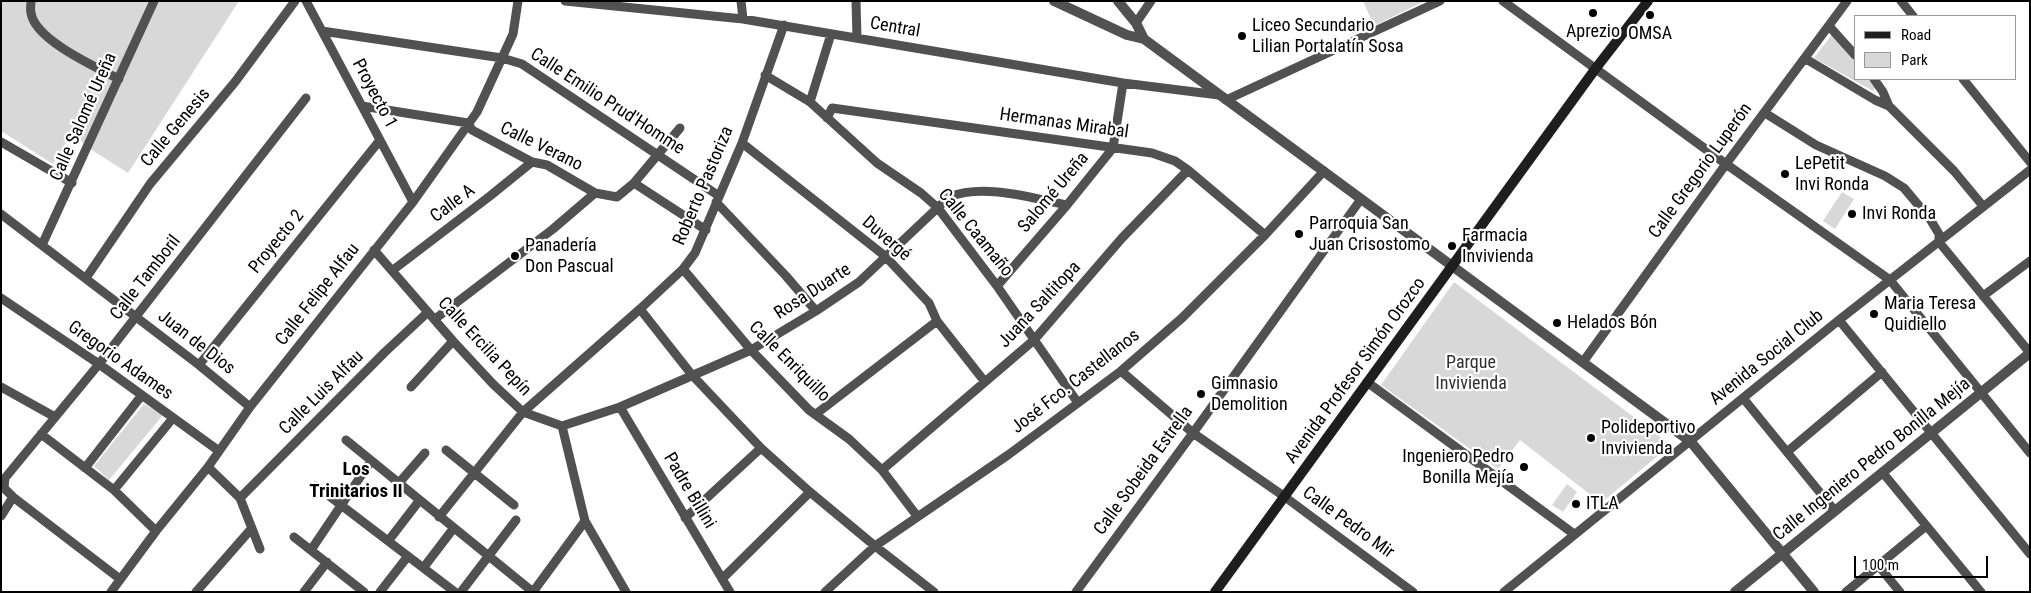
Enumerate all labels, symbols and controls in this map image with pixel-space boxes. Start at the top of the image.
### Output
marker: Aprezio [1587,7,1599,19]
marker: OMSA [1644,9,1656,21]
street label: Central [868,13,922,43]
place label: Liceo Secundario Lilian Portalatín Sosa [1252,15,1404,58]
legend [1854,15,2016,80]
place label: Aprezio [1566,21,1620,43]
place label: OMSA [1628,23,1672,45]
text: Road [1901,26,1931,44]
marker: Liceo Secundario Lilian Portalatín Sosa [1236,30,1248,42]
street label: Calle Emilio Prud'Homme [526,44,688,160]
street label: Calle Salomé Ureña [46,50,122,184]
text: Park [1901,51,1928,69]
street label: Proyecto 1 [347,56,401,132]
street label: Calle Genesis [137,84,215,172]
street label: Calle Gregorio Luperón [1645,99,1757,243]
street label: Hermanas Mirabal [998,104,1130,144]
street label: Calle Verano [496,118,586,176]
street label: Roberto Pastoriza [669,123,739,249]
street label: Salomé Ureña [1014,148,1094,238]
place label: LePetit Invi Ronda [1795,153,1869,195]
marker: LePetit Invi Ronda [1779,168,1791,180]
street label: Calle A [427,180,479,228]
street label: Calle Caamaño [933,185,1017,281]
place label: Invi Ronda [1862,203,1936,225]
street label: Proyecto 2 [245,206,309,278]
marker: Invi Ronda [1846,208,1858,220]
street label: Duvergé [857,212,915,266]
place label: Parroquia San Juan Crisostomo [1309,213,1430,255]
place label: Farmacia Invivienda [1462,225,1534,268]
marker: Parroquia San Juan Crisostomo [1293,228,1305,240]
street label: Calle Tamboril [106,231,186,325]
place label: Panadería Don Pascual [525,235,614,278]
street label: Calle Felipe Alfau [271,240,365,350]
marker: Farmacia Invivienda [1446,240,1458,252]
marker: Panadería Don Pascual [509,250,521,262]
street label: Juana Saltitopa [994,257,1086,353]
street label: Rosa Duarte [771,259,855,325]
street label: Avenida Profesor Simón Orozco [1281,274,1431,468]
street label: Calle Ercilia Pepín [433,293,535,401]
place label: Maria Teresa Quidiello [1884,293,1976,336]
street label: Juan de Dios [153,306,239,380]
street label: Avenida Social Club [1706,306,1828,410]
marker: Maria Teresa Quidiello [1868,308,1880,320]
place label: Helados Bón [1567,312,1657,334]
street label: Gregorio Adames [63,317,177,405]
street label: Calle Enriquillo [744,317,834,407]
marker: Helados Bón [1551,317,1563,329]
street label: José Fco. Castellanos [1008,325,1144,439]
street label: Calle Luis Alfau [275,346,369,440]
park label: Parque Invivienda [1435,352,1507,394]
place label: Gimnasio Demolition [1211,373,1288,416]
street label: Calle Ingeniero Pedro Bonilla Mejía [1769,374,1975,546]
marker: Gimnasio Demolition [1195,388,1207,400]
street label: Calle Sobeida Estrella [1090,402,1198,540]
place label: Polideportivo Invivienda [1601,417,1695,459]
marker: Polideportivo Invivienda [1585,432,1597,444]
place label: Ingeniero Pedro Bonilla Mejía [1402,446,1514,488]
street label: Padre Billini [658,449,720,533]
district label: Los Trinitarios II [309,459,403,503]
marker: Ingeniero Pedro Bonilla Mejía [1518,461,1530,473]
street label: Calle Pedro Mir [1298,482,1398,564]
place label: ITLA [1586,493,1619,515]
marker: ITLA [1570,498,1582,510]
scale bar [1856,546,1990,578]
text: 100 m [1862,556,1899,574]

